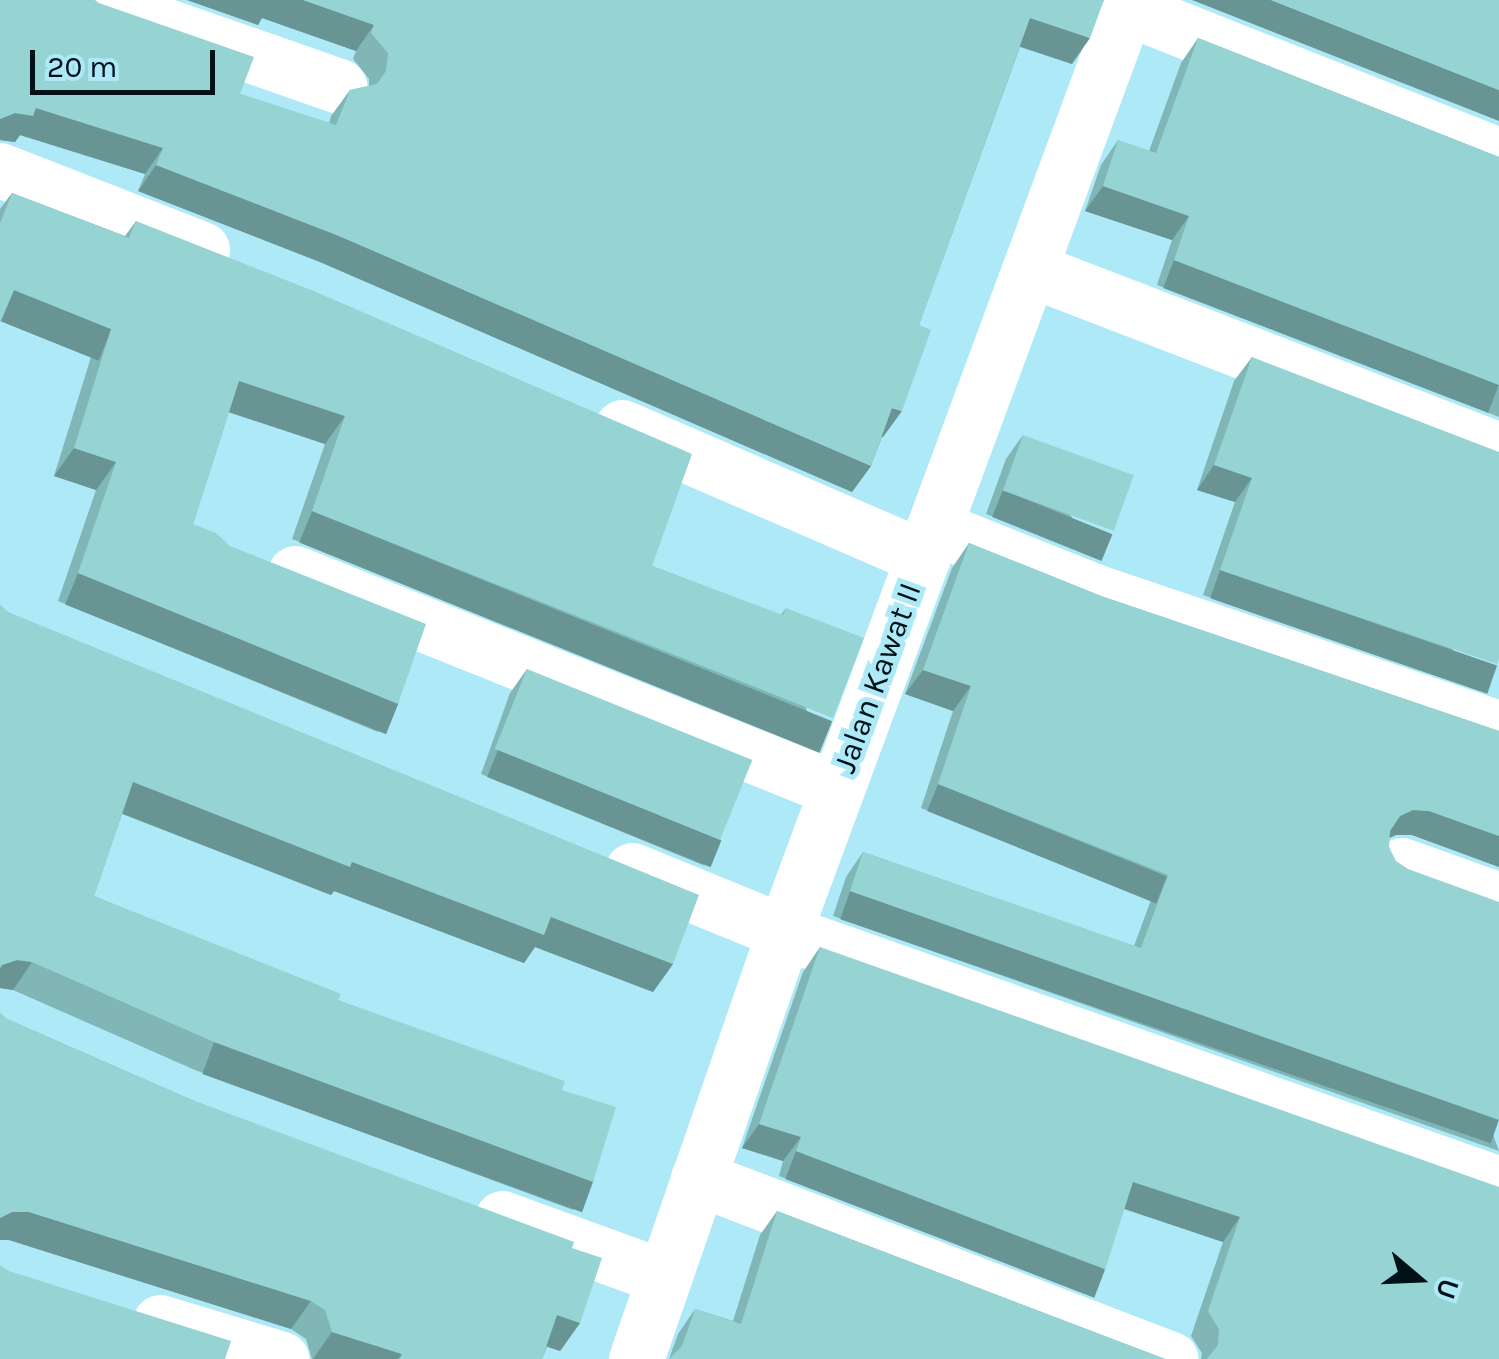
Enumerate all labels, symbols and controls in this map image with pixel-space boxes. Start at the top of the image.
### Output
scale bar [35,30,220,92]
text: 20 m [47,49,117,85]
street label: Jalan Kawat II [826,578,930,778]
north arrow [1369,1229,1469,1329]
text: U [1429,1274,1467,1303]

